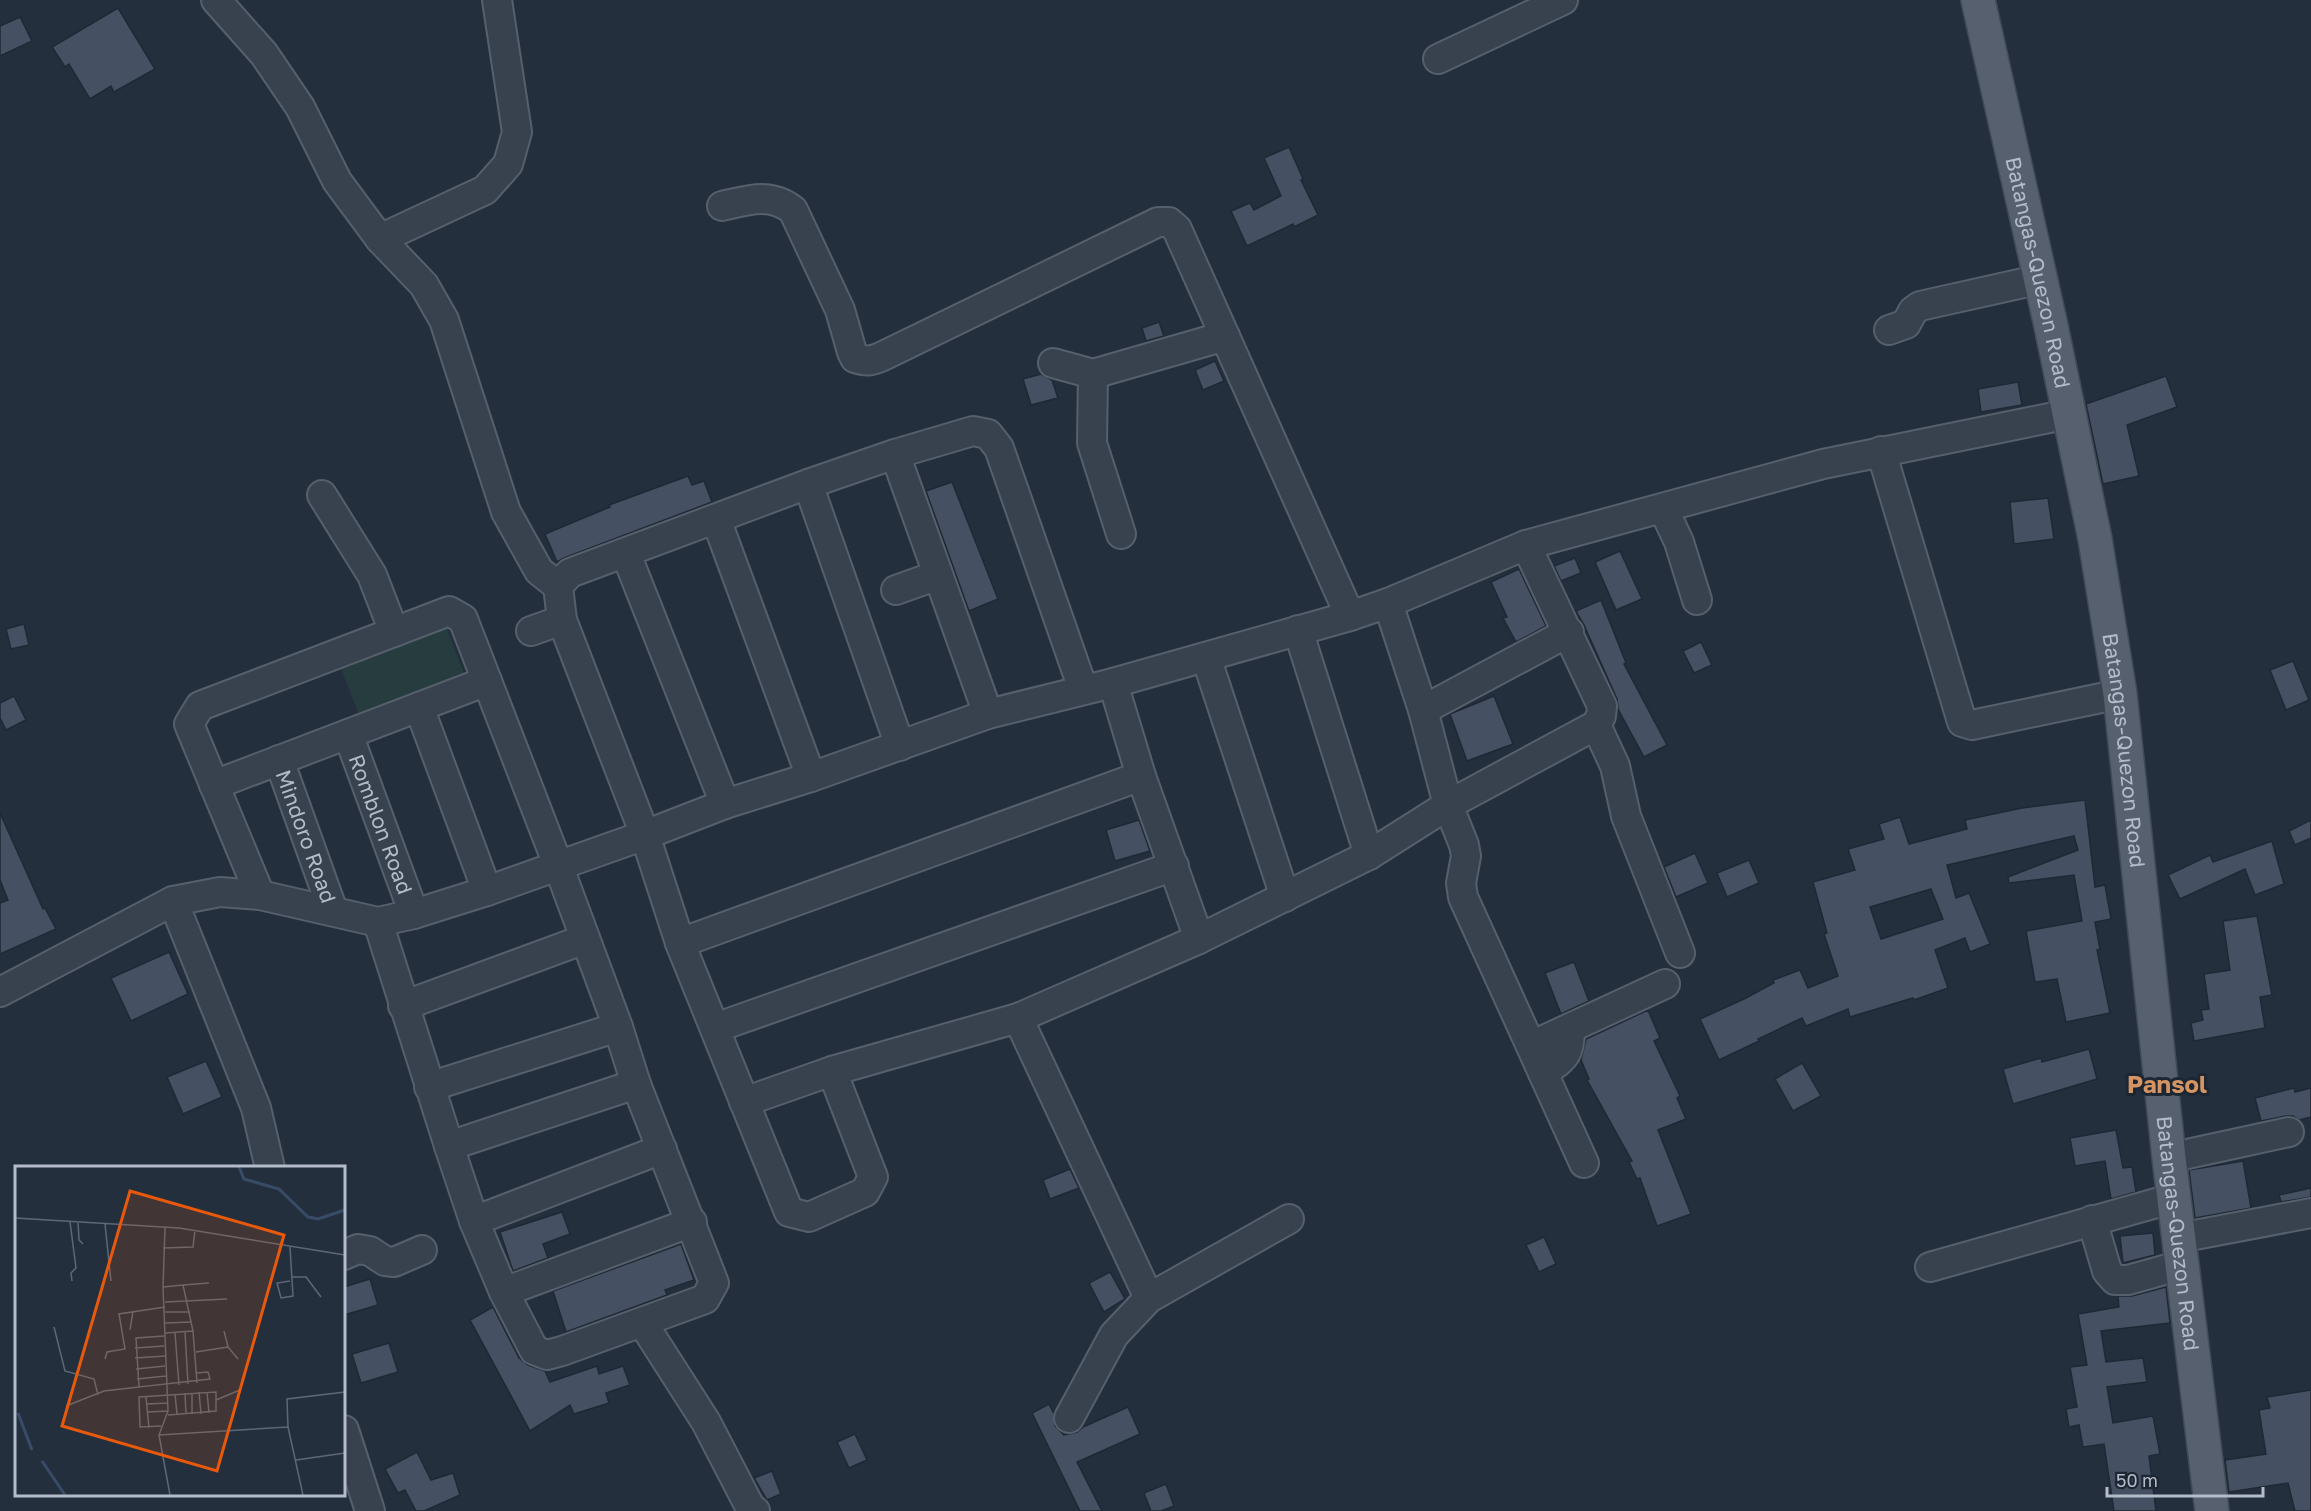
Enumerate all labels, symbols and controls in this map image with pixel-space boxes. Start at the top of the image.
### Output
street label: Batangas-Quezon Road [2000,154,2076,390]
street label: Batangas-Quezon Road [2097,631,2151,869]
street label: Romblon Road [344,751,419,898]
street label: Mindoro Road [271,766,342,906]
district label: Pansol [2127,1069,2207,1098]
street label: Batangas-Quezon Road [2152,1115,2205,1352]
inset map [15,1166,345,1496]
scale bar [2107,1460,2263,1498]
text: 50 m [2116,1469,2158,1491]

